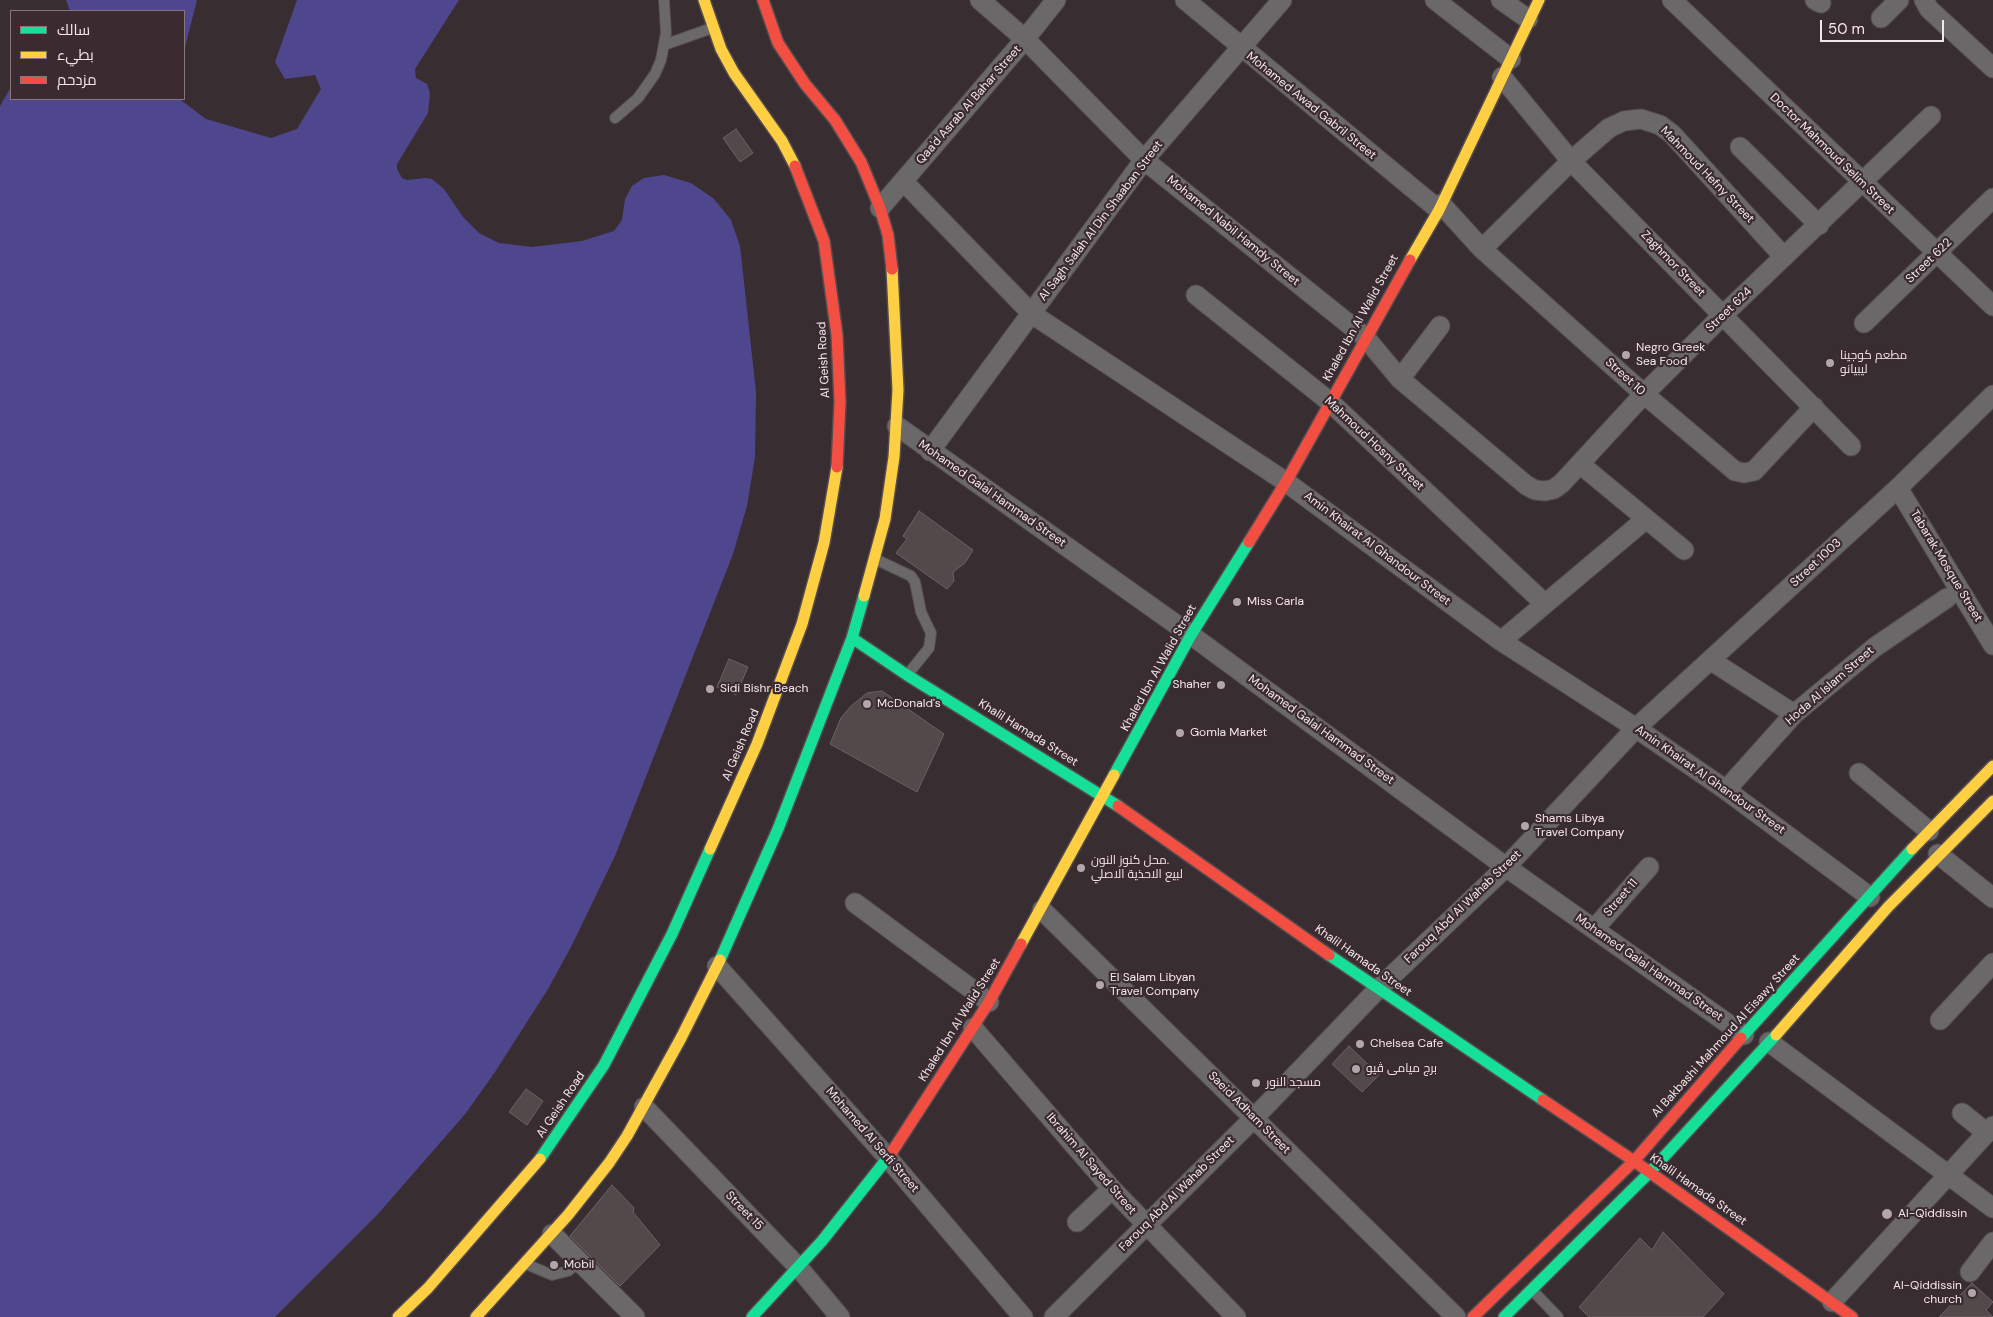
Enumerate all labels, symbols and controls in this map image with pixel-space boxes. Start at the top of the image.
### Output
legend [10,10,185,100]
scale bar [1823,10,1947,42]
text: 50 m [1828,19,1865,39]
text: سالك [57,20,90,40]
street label: Qaa'd Asrab Al Bahar Street [913,43,1025,167]
text: بطيء [57,45,94,65]
street label: Mohamed Awad Gabril Street [1243,49,1379,163]
text: مزدحم [57,70,97,90]
street label: Doctor Mahmoud Selim Street [1767,91,1897,217]
street label: Mahmoud Hefny Street [1657,124,1757,226]
street label: Al Sagh Salah Al Din Shaaban Street [1036,138,1166,304]
street label: Mohamed Nabil Hamdy Street [1164,173,1302,289]
street label: Zaghmor Street [1638,228,1708,300]
street label: Street 622 [1903,236,1955,286]
street label: Khaled Ibn Al Walid Street [1320,252,1402,384]
street label: Street 624 [1703,285,1755,335]
street label: Al Geish Road [815,321,833,399]
place label: Negro Greek Sea Food [1636,341,1705,369]
marker: Negro Greek Sea Food [1620,349,1632,361]
place label: مطعم كوجينا ليبيانو [1840,349,1907,377]
street label: Street 10 [1602,355,1648,399]
marker: مطعم كوجينا ليبيانو [1824,357,1836,369]
street label: Mahmoud Hosny Street [1321,394,1427,494]
street label: Mohamed Galal Hammad Street [915,437,1069,551]
street label: Amin Khairat Al Ghandour Street [1301,489,1453,609]
street label: Tabarak Mosque Street [1907,507,1985,625]
street label: Street 1003 [1788,536,1844,590]
place label: Miss Carla [1247,595,1304,609]
marker: Miss Carla [1231,596,1243,608]
street label: Khaled Ibn Al Walid Street [1118,602,1200,734]
street label: Hoda Al Islam Street [1783,644,1877,728]
street label: Mohamed Galal Hammad Street [1245,672,1397,788]
place label: Shaher [1172,678,1211,692]
marker: Shaher [1215,679,1227,691]
place label: Sidi Bishr Beach [720,682,808,696]
marker: Sidi Bishr Beach [704,683,716,695]
street label: Khalil Hamada Street [975,696,1081,770]
place label: McDonald's [877,697,941,711]
marker: McDonald's [861,698,873,710]
street label: Al Geish Road [719,707,763,783]
street label: Amin Khairat Al Ghandour Street [1632,722,1788,838]
place label: Gomla Market [1190,726,1267,740]
marker: Gomla Market [1174,727,1186,739]
place label: Shams Libya Travel Company [1535,812,1624,840]
marker: Shams Libya Travel Company [1519,820,1531,832]
street label: Farouq Abd Al Wahab Street [1401,847,1525,967]
place label: محل كنوز النون. لبيع الاحذية الاصلي [1091,854,1183,882]
marker: محل كنوز النون. لبيع الاحذية الاصلي [1075,862,1087,874]
street label: Street 11 [1601,876,1641,920]
street label: Mohamed Galal Hammad Street [1572,911,1726,1025]
street label: Khalil Hamada Street [1312,922,1414,1000]
street label: Al Bakbashi Mahmoud Al Eisawy Street [1649,951,1803,1121]
street label: Khaled Ibn Al Walid Street [916,956,1004,1084]
place label: El Salam Libyan Travel Company [1110,971,1199,999]
marker: El Salam Libyan Travel Company [1094,979,1106,991]
place label: Chelsea Cafe [1370,1037,1443,1051]
marker: Chelsea Cafe [1354,1038,1366,1050]
place label: برج ميامى ڤيو [1366,1062,1437,1076]
marker: برج ميامى ڤيو [1350,1063,1362,1075]
street label: Al Geish Road [534,1069,588,1141]
street label: Saeid Adham Street [1205,1069,1293,1157]
place label: مسجد النور [1266,1076,1321,1090]
marker: مسجد النور [1250,1077,1262,1089]
street label: Mohamed Al Serfi Street [822,1084,922,1196]
street label: Ibrahim Al Sayed Street [1043,1110,1139,1218]
street label: Farouq Abd Al Wahab Street [1116,1133,1238,1255]
street label: Khalil Hamada Street [1647,1151,1749,1229]
street label: Street 15 [722,1189,766,1233]
marker: Al-Qiddissin [1880,1207,1894,1221]
place label: Al-Qiddissin [1898,1207,1967,1221]
place label: Mobil [564,1258,594,1272]
marker: Mobil [548,1259,560,1271]
place label: Al-Qiddissin church [1893,1279,1962,1307]
marker: Al-Qiddissin church [1966,1287,1978,1299]

